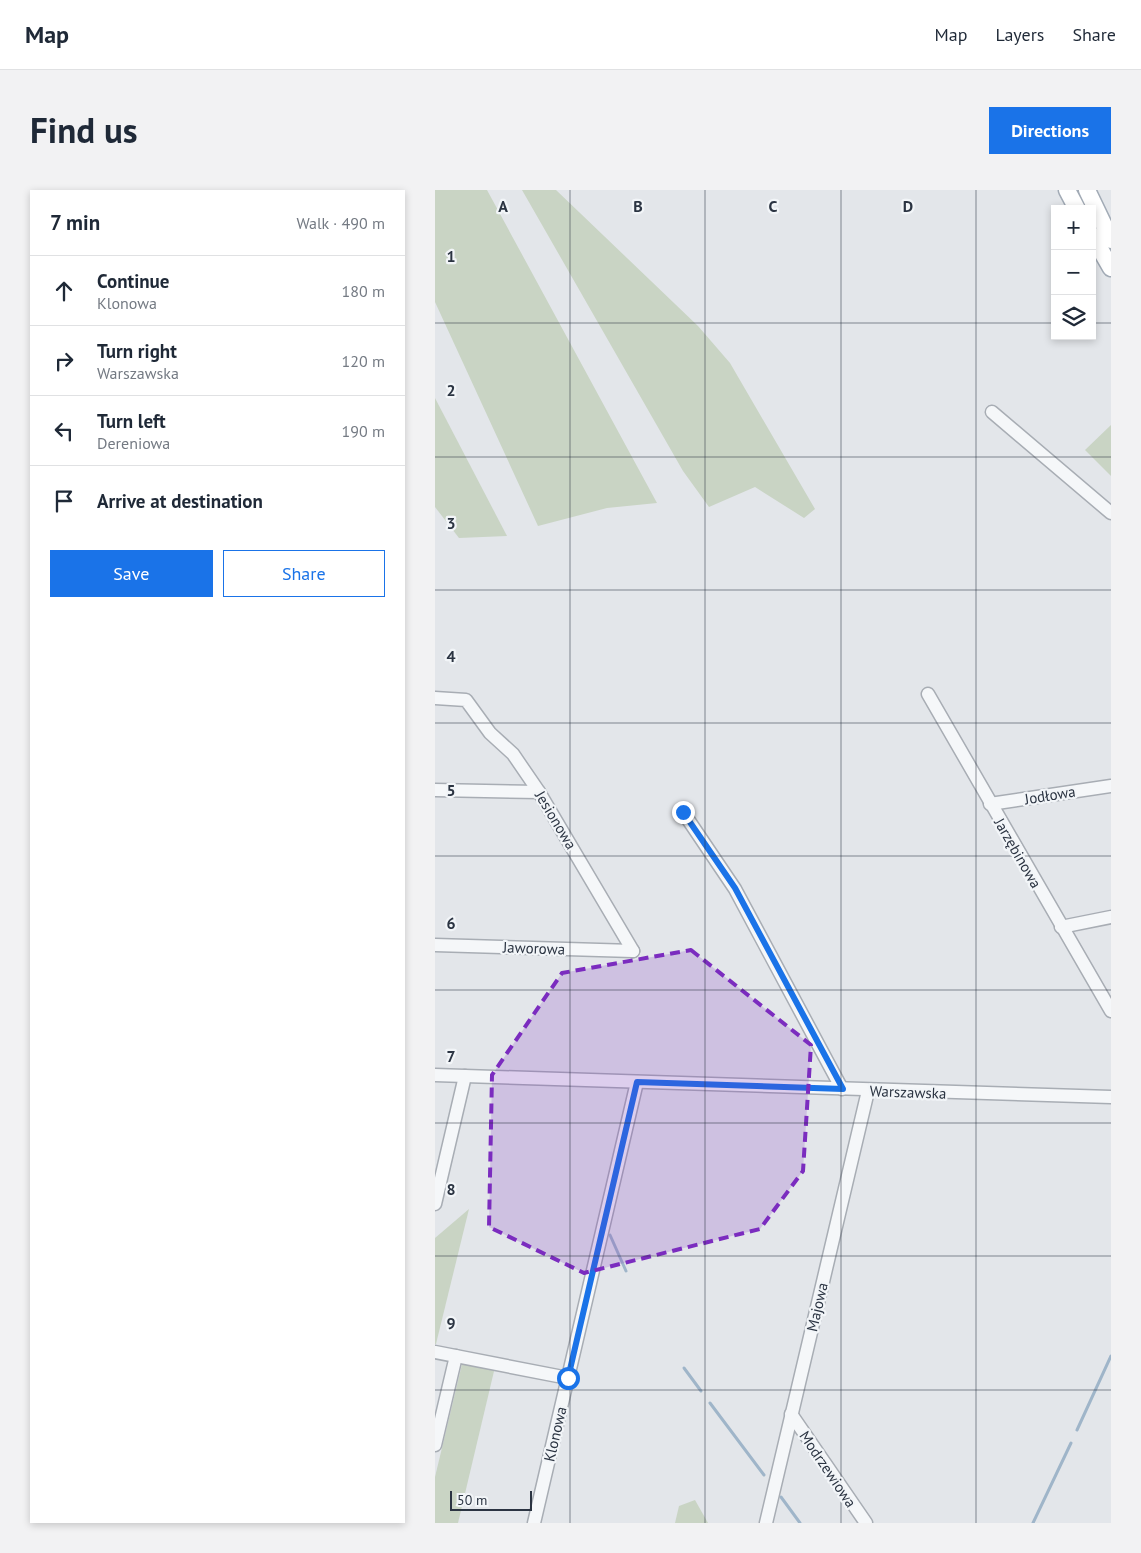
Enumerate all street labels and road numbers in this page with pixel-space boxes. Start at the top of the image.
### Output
street label: Jodłowa [1022,782,1077,809]
street label: Jesionowa [531,786,581,853]
street label: Jarzębinowa [990,814,1046,891]
street label: Jaworowa [502,937,565,959]
street label: Warszawska [869,1081,947,1103]
street label: Majowa [802,1281,832,1333]
street label: Klonowa [539,1405,571,1463]
street label: Modrzewiowa [795,1427,861,1511]

